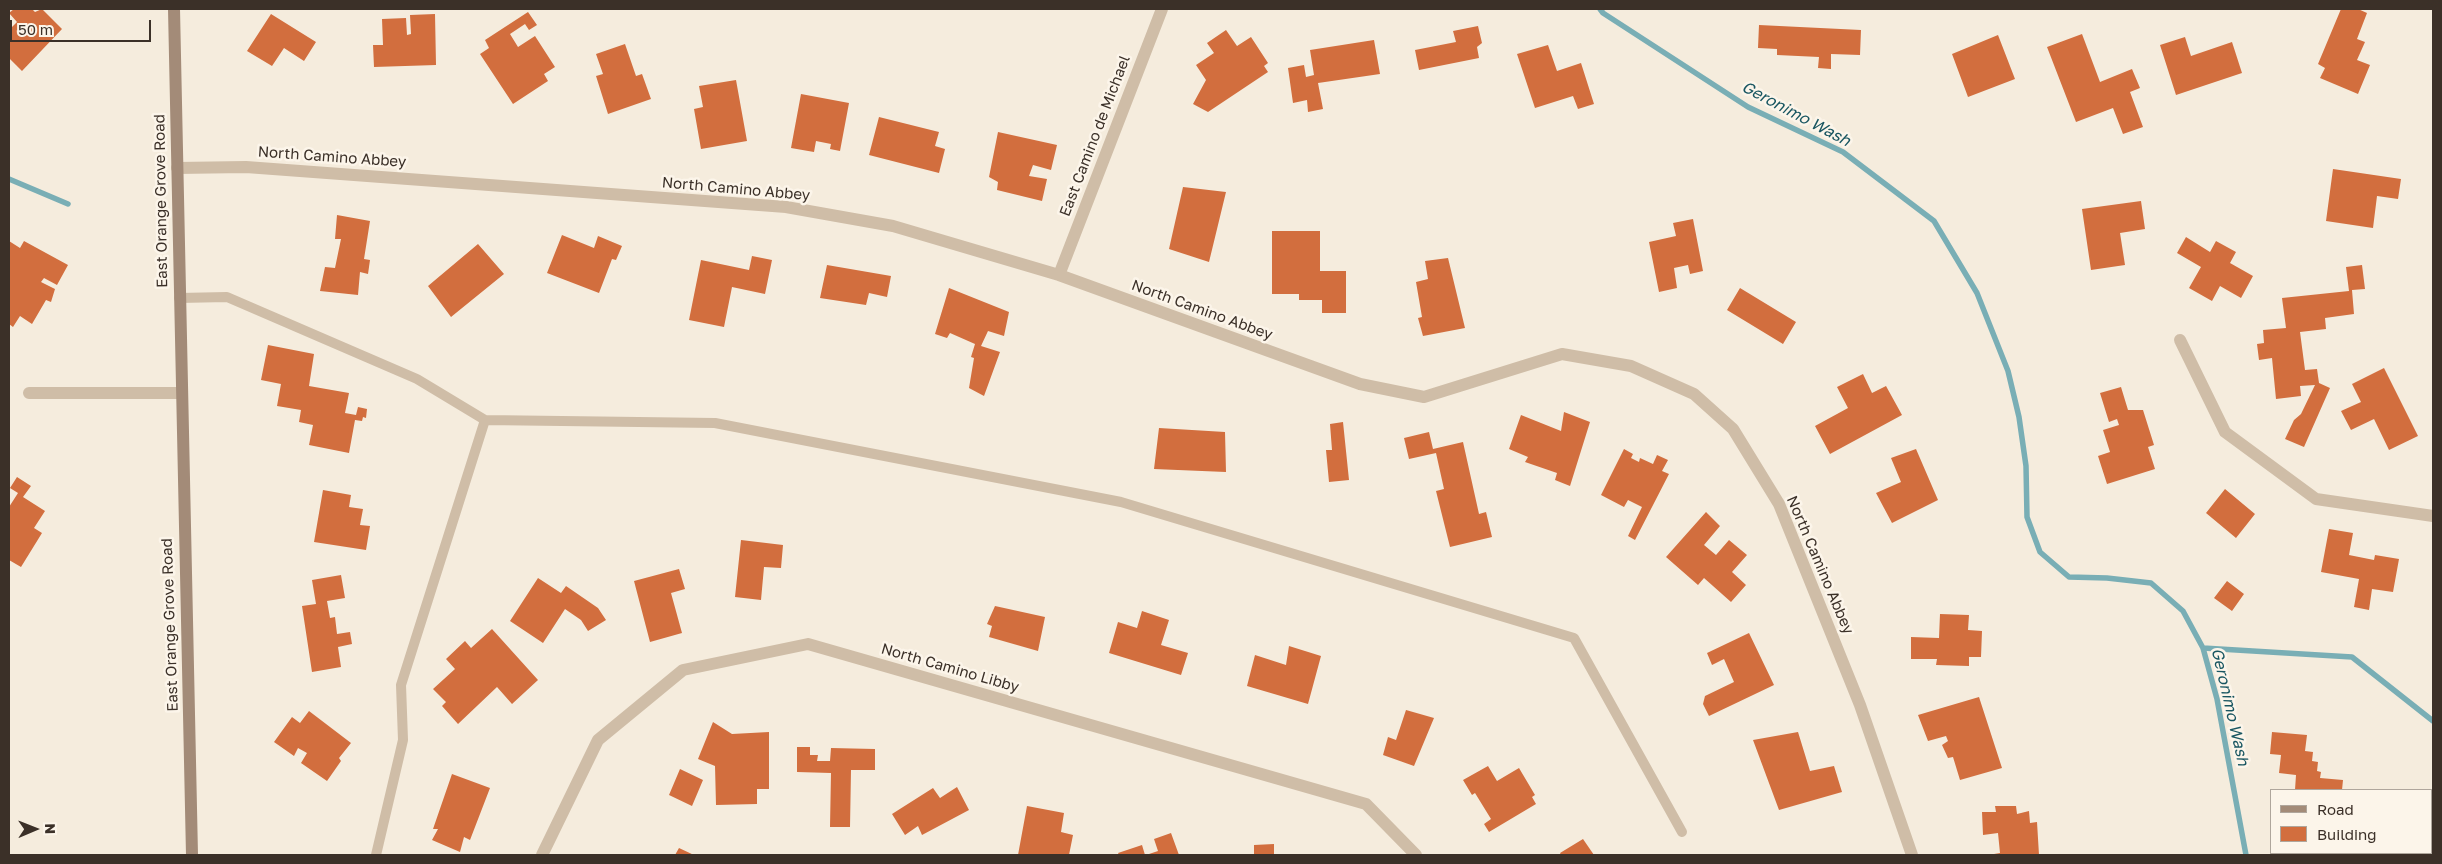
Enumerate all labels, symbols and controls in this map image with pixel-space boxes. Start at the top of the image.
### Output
scale bar [12,10,154,42]
text: 50 m [18,20,53,38]
street label: East Camino de Michael [1056,53,1134,219]
water label: Geronimo Wash [1738,77,1854,151]
street label: East Orange Grove Road [150,114,172,288]
street label: North Camino Abbey [257,143,407,171]
street label: North Camino Abbey [661,174,811,204]
street label: North Camino Abbey [1129,276,1275,344]
street label: North Camino Abbey [1783,493,1857,637]
street label: East Orange Grove Road [158,538,182,712]
street label: North Camino Libby [879,640,1021,696]
water label: Geronimo Wash [2207,646,2253,768]
legend [2270,789,2432,854]
text: Road [2317,800,2354,818]
north arrow [10,804,60,854]
text: N [42,823,59,834]
text: Building [2317,825,2377,843]

